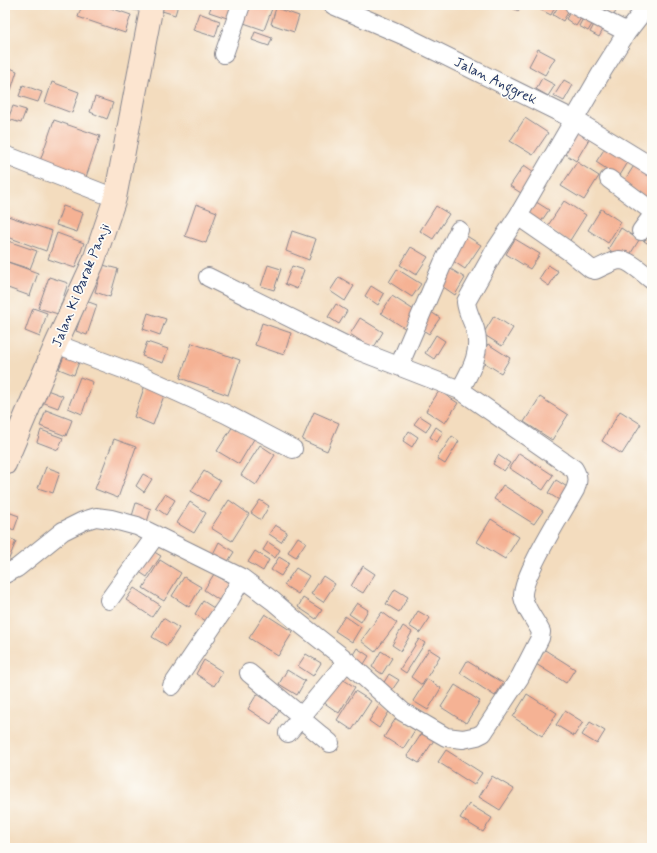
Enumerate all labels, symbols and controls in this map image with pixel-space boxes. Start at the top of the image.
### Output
street label: Jalan Anggrek [450,53,540,111]
street label: Jalan Ki Barak Panji [48,221,114,350]

